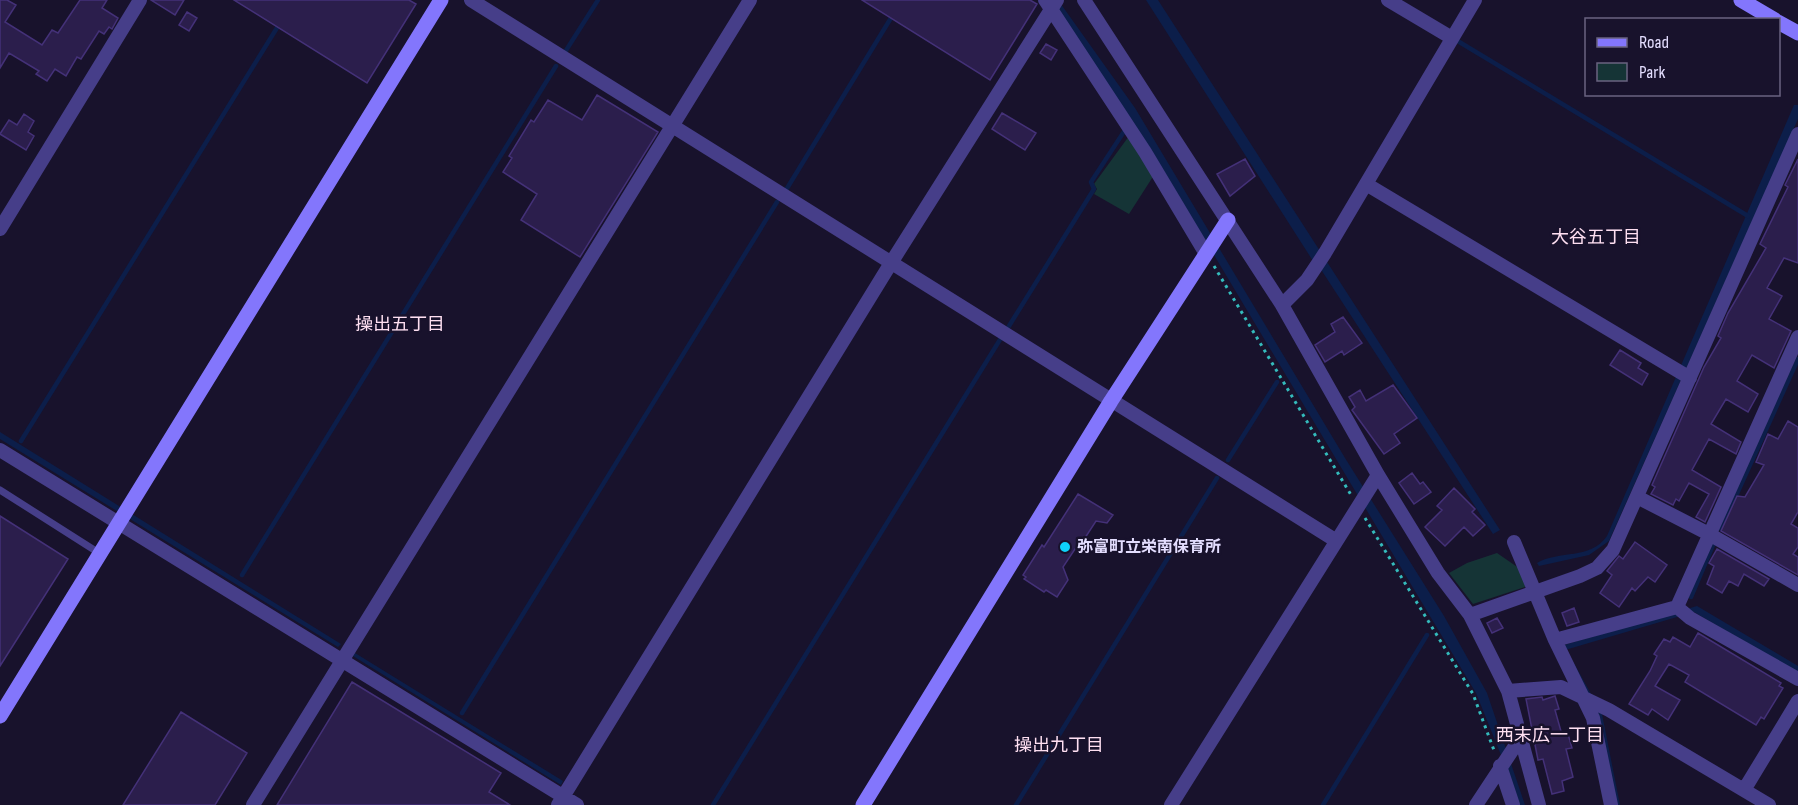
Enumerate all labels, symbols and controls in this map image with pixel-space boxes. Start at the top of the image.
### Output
legend [1585,18,1780,96]
text: Road [1639,32,1669,53]
text: Park [1639,62,1665,83]
district label: 大谷五丁目 [1551,227,1641,248]
district label: 操出五丁目 [355,314,445,335]
place label: 弥富町立栄南保育所 [1077,538,1221,557]
marker: 弥富町立栄南保育所 [1058,540,1072,554]
district label: 西末広一丁目 [1496,725,1604,746]
district label: 操出九丁目 [1014,735,1104,756]

